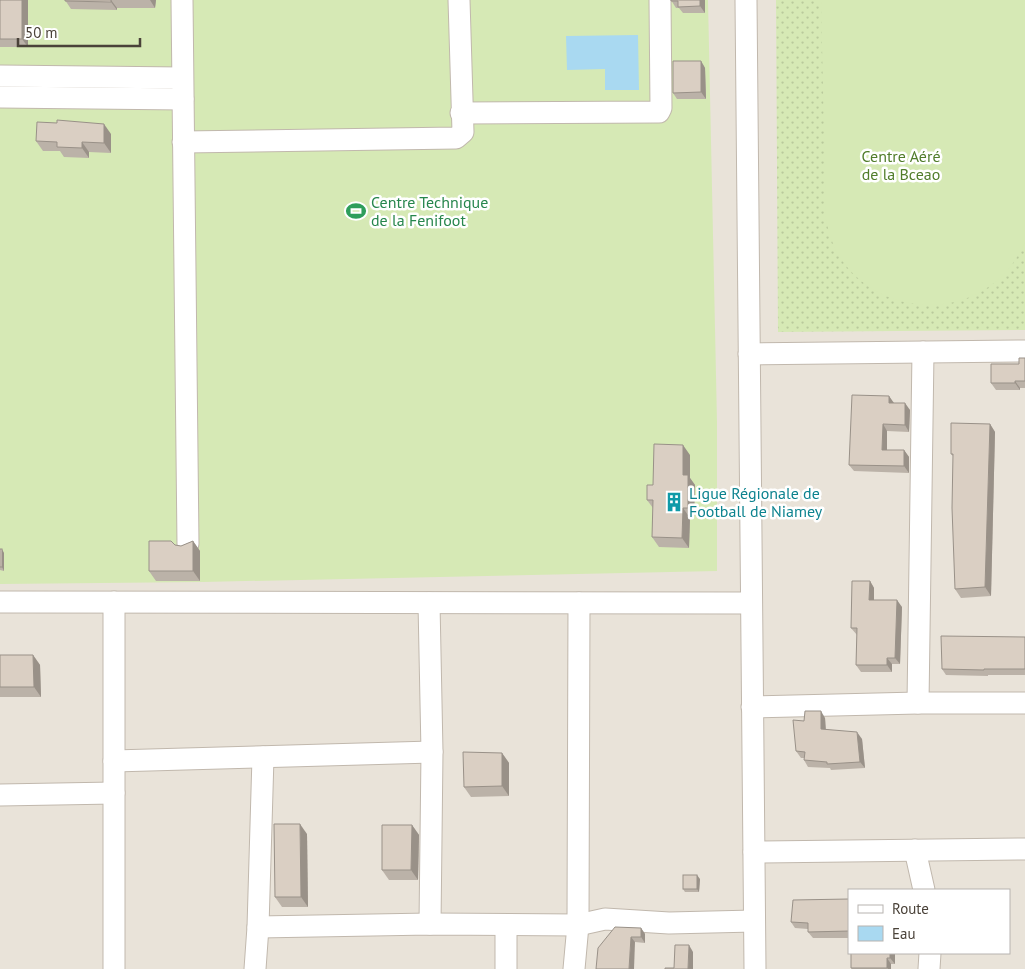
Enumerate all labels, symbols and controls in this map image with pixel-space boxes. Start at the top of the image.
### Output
scale bar [18,15,140,47]
text: 50 m [25,23,58,42]
park label: Centre Aéré de la Bceao [861,146,941,184]
place label: Centre Technique de la Fenifoot [371,192,488,230]
sports icon: Centre Technique de la Fenifoot [345,200,367,222]
place label: Ligue Régionale de Football de Niamey [689,483,823,521]
building icon: Ligue Régionale de Football de Niamey [663,491,685,513]
legend [848,889,1010,954]
text: Route [892,899,929,918]
text: Eau [892,924,916,943]

